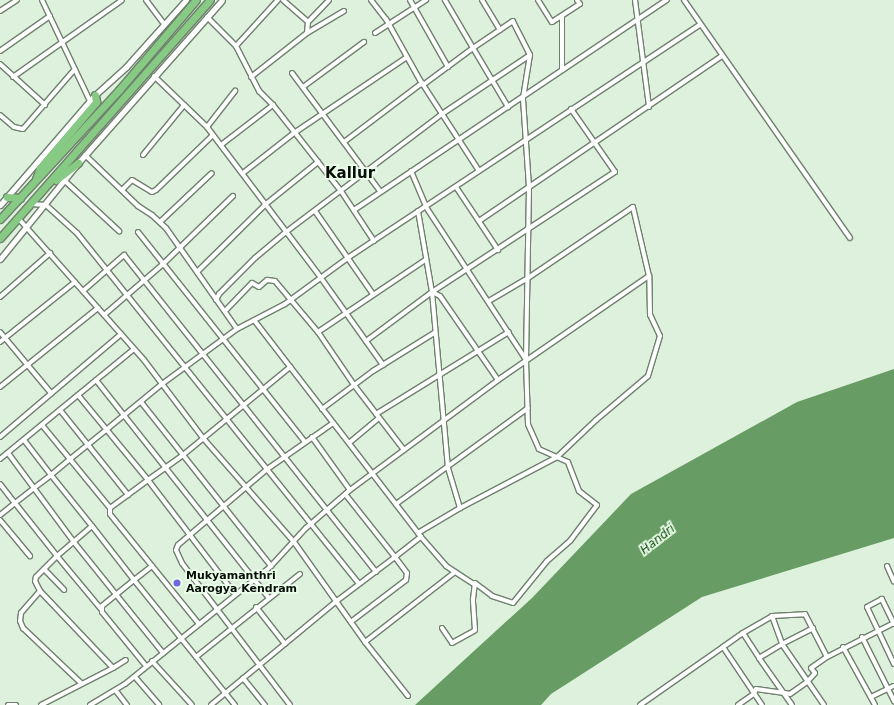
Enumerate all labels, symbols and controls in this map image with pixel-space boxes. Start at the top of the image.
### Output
district label: Kallur [325,165,375,183]
water label: Handri [638,522,678,558]
place label: Mukyamanthri Aarogya Kendram [186,570,297,596]
marker: Mukyamanthri Aarogya Kendram [171,577,183,589]

